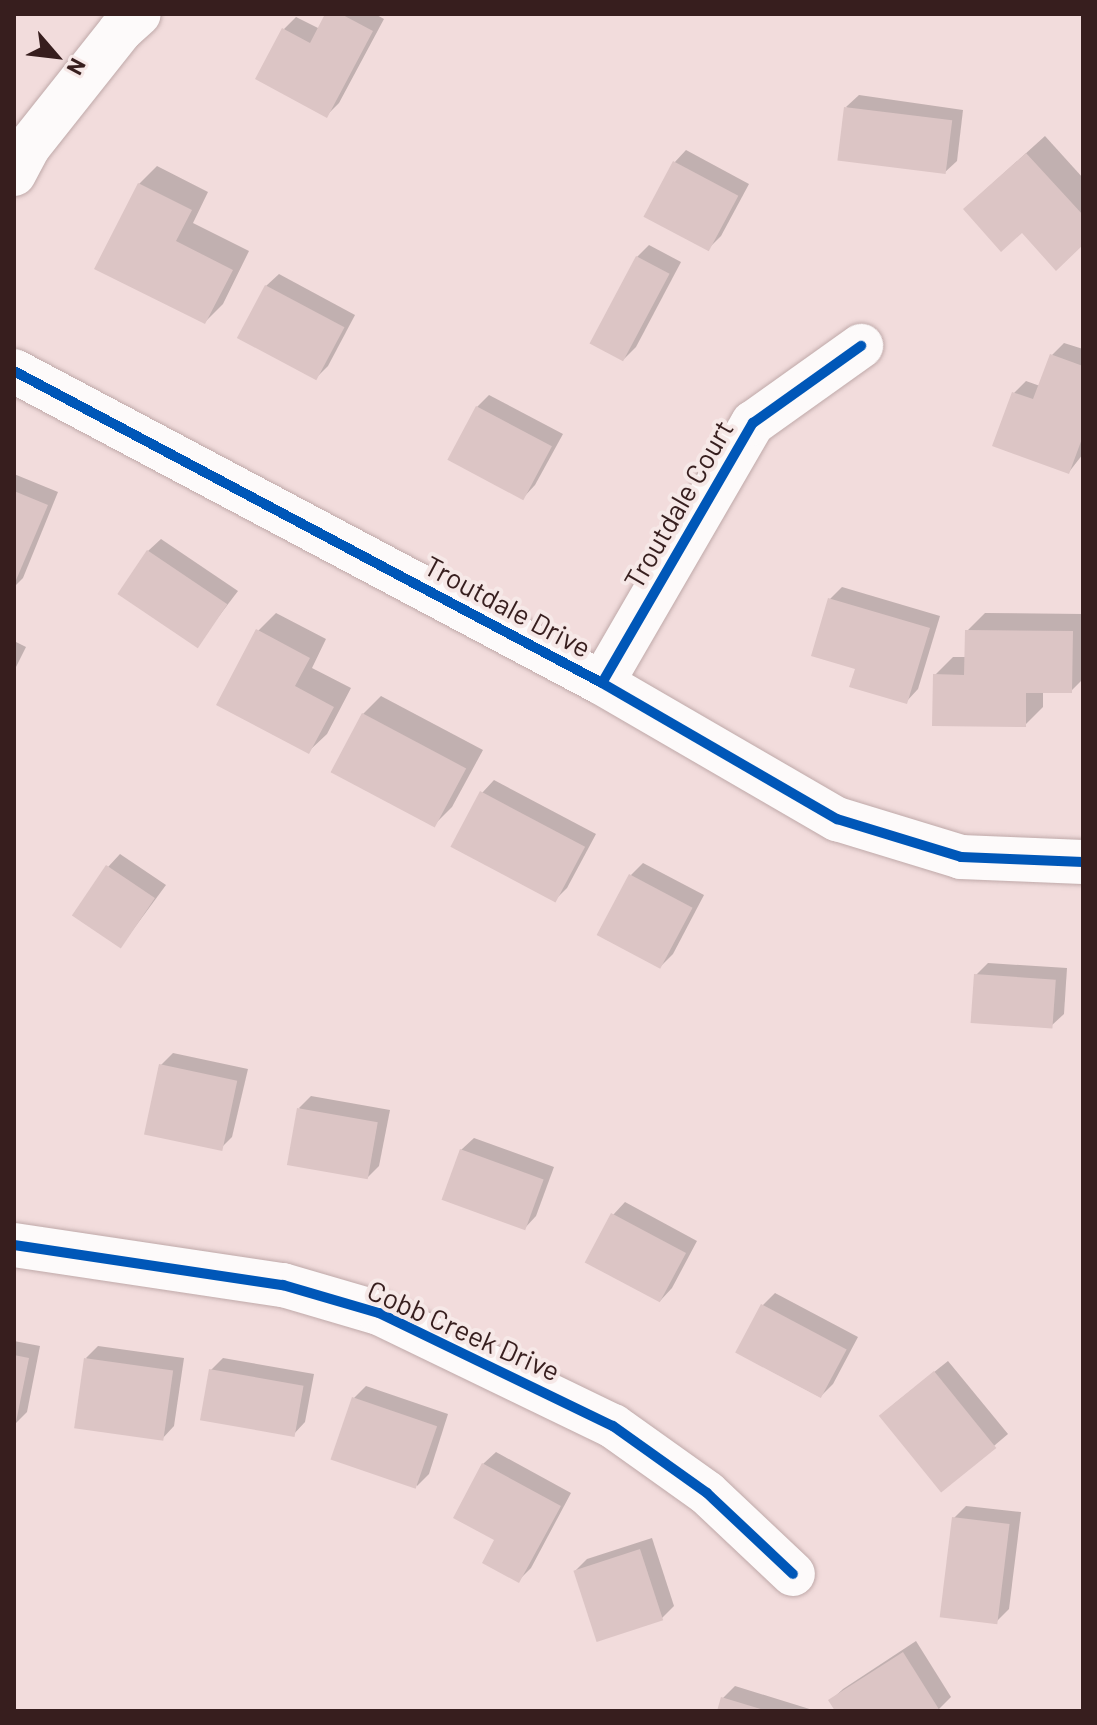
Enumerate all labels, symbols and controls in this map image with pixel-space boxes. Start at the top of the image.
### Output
north arrow [16,16,96,96]
text: N [62,55,92,80]
street label: Troutdale Court [616,414,740,594]
street label: Troutdale Drive [419,548,597,664]
street label: Cobb Creek Drive [362,1272,566,1388]

